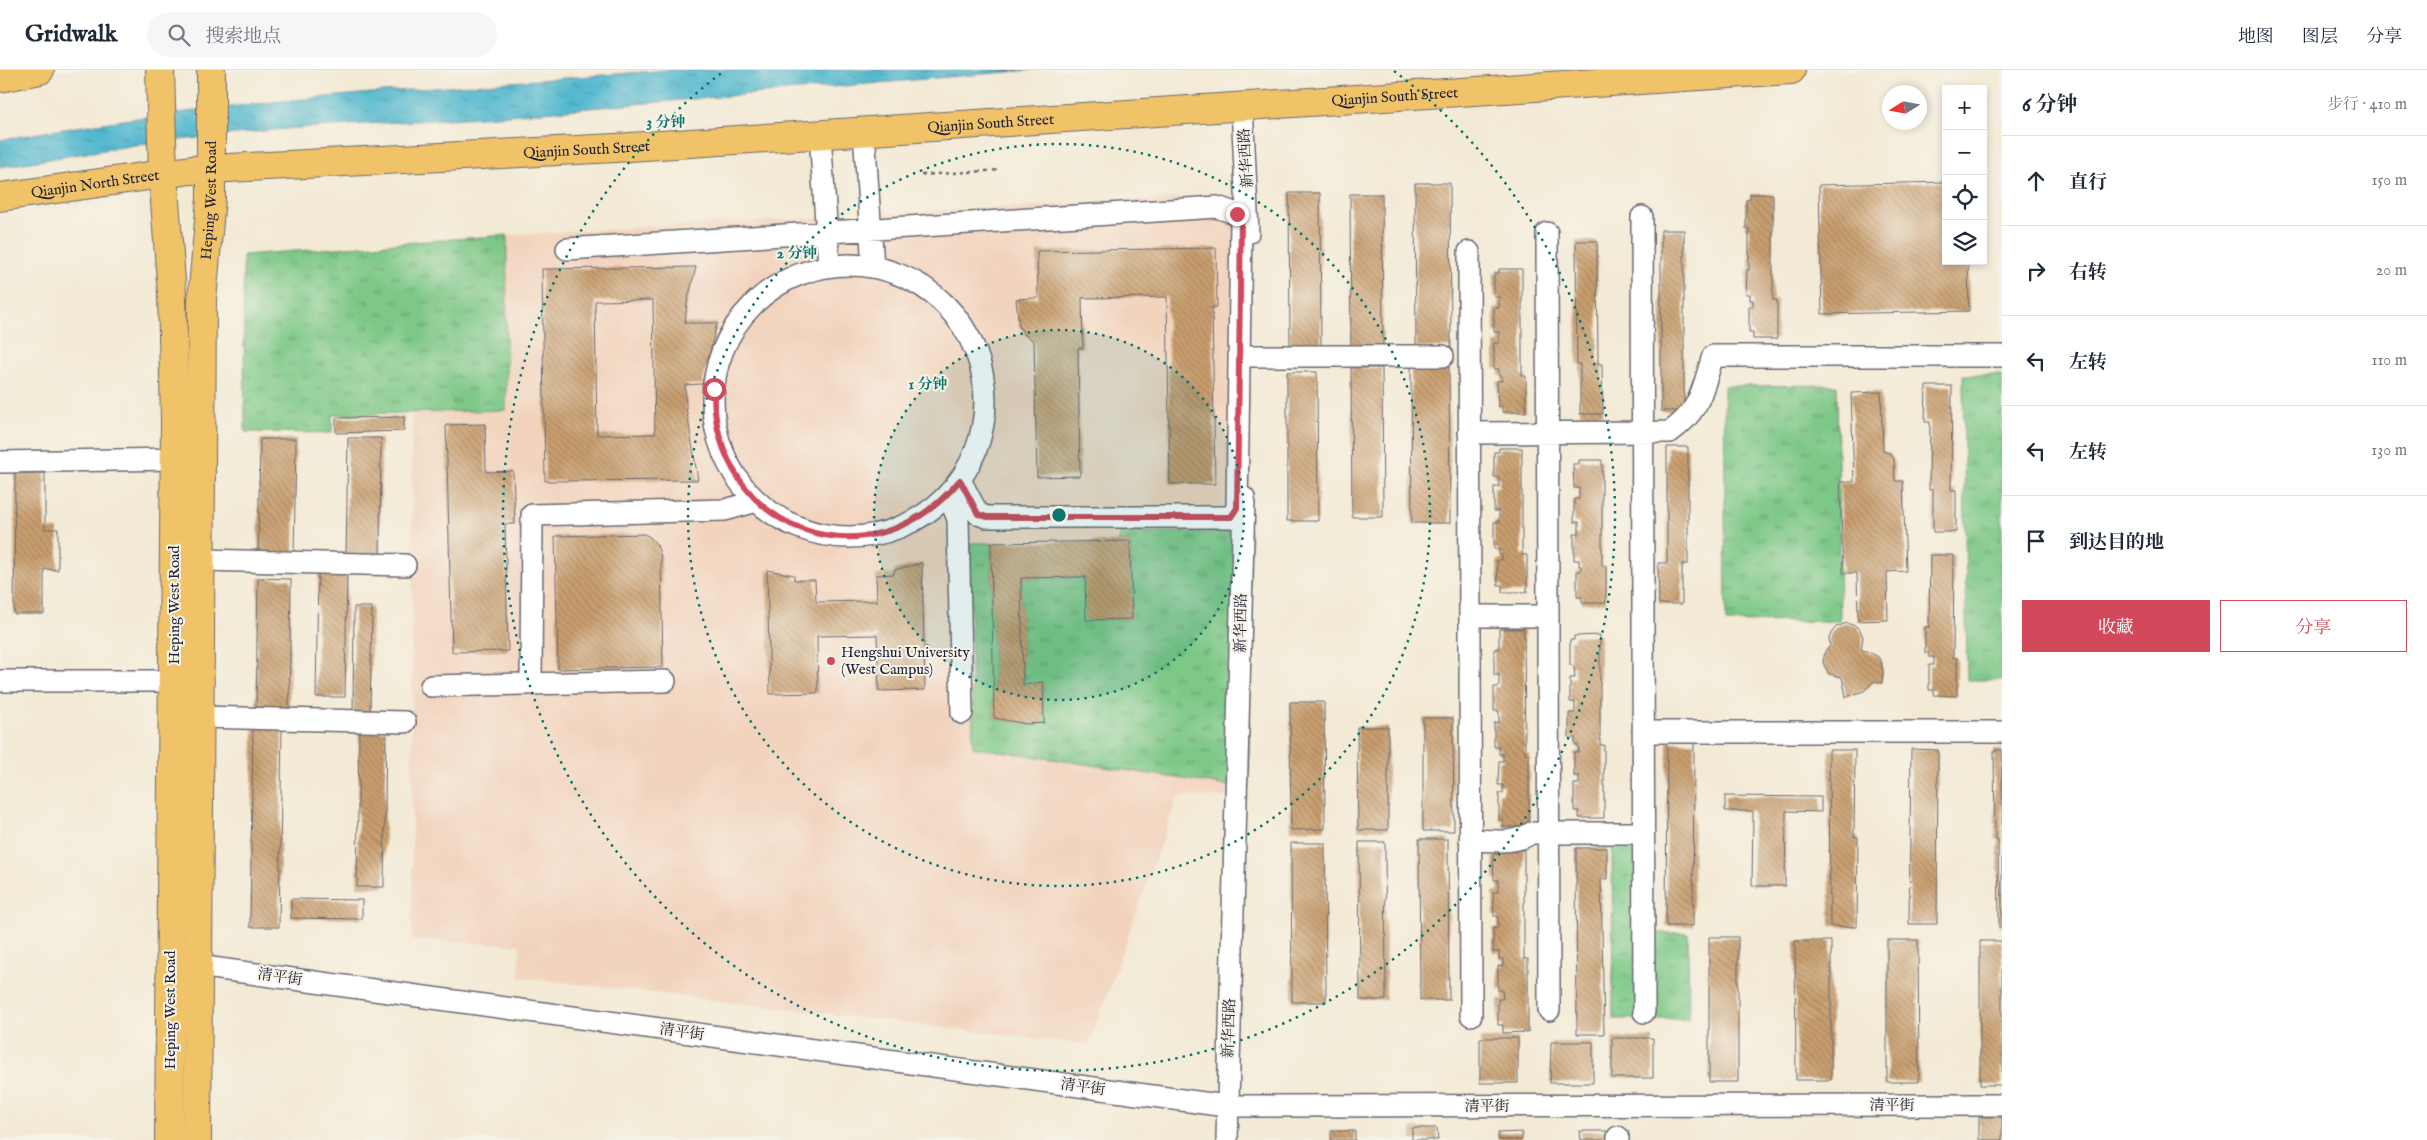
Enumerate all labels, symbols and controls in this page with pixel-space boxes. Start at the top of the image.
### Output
search box [147,12,497,57]
text: Gridwalk [25,19,117,50]
icon: search [165,21,193,49]
text: 搜索地点 [205,25,281,49]
text: 地图 [2238,26,2274,49]
text: 图层 [2302,26,2338,49]
text: 分享 [2366,26,2402,49]
street label: Qianjin South Street [1331,83,1459,110]
north arrow [1882,85,1927,130]
map controls [1942,85,1987,265]
button: + [1942,85,1987,130]
text: 6 分钟 [2022,92,2077,119]
text: 步行 · 410 m [2327,95,2407,115]
street label: Qianjin South Street [927,109,1055,137]
text: 3 分钟 [647,113,685,132]
street label: 新华西路 [1234,127,1258,189]
button: − [1942,130,1987,175]
street label: Qianjin South Street [523,136,651,162]
street label: Heping West Road [196,140,221,261]
street label: Qianjin North Street [30,165,160,202]
icon: ahead [2022,167,2050,195]
text: 直行 [2069,171,2107,195]
text: 150 m [2372,171,2407,191]
button: locate [1942,175,1987,220]
route end [1226,203,1249,226]
button: layers [1942,220,1987,265]
text: 2 分钟 [777,244,817,263]
icon: right [2022,257,2050,285]
text: 右转 [2069,261,2107,285]
text: 20 m [2376,261,2407,281]
icon: left [2022,347,2050,375]
text: 左转 [2069,351,2107,375]
text: 110 m [2371,351,2407,371]
text: 1 分钟 [909,375,947,394]
route start [703,378,726,401]
icon: left [2022,437,2050,465]
text: 左转 [2069,441,2107,465]
text: 130 m [2371,441,2407,461]
centre of rings [1050,506,1068,524]
icon: arrive [2022,527,2050,555]
text: 到达目的地 [2069,531,2164,555]
street label: Heping West Road [165,544,184,665]
street label: 新华西路 [1231,593,1251,653]
button: 收藏 [2022,600,2210,652]
button: 分享 [2220,600,2407,652]
place label: Hengshui University (West Campus) [841,643,971,679]
marker: Hengshui University (West Campus) [825,655,837,667]
street label: Heping West Road [161,949,180,1070]
street label: 清平街 [256,964,304,990]
street label: 新华西路 [1218,998,1240,1058]
street label: 清平街 [658,1019,706,1045]
street label: 清平街 [1059,1074,1107,1100]
street label: 清平街 [1869,1096,1915,1115]
street label: 清平街 [1464,1097,1510,1116]

